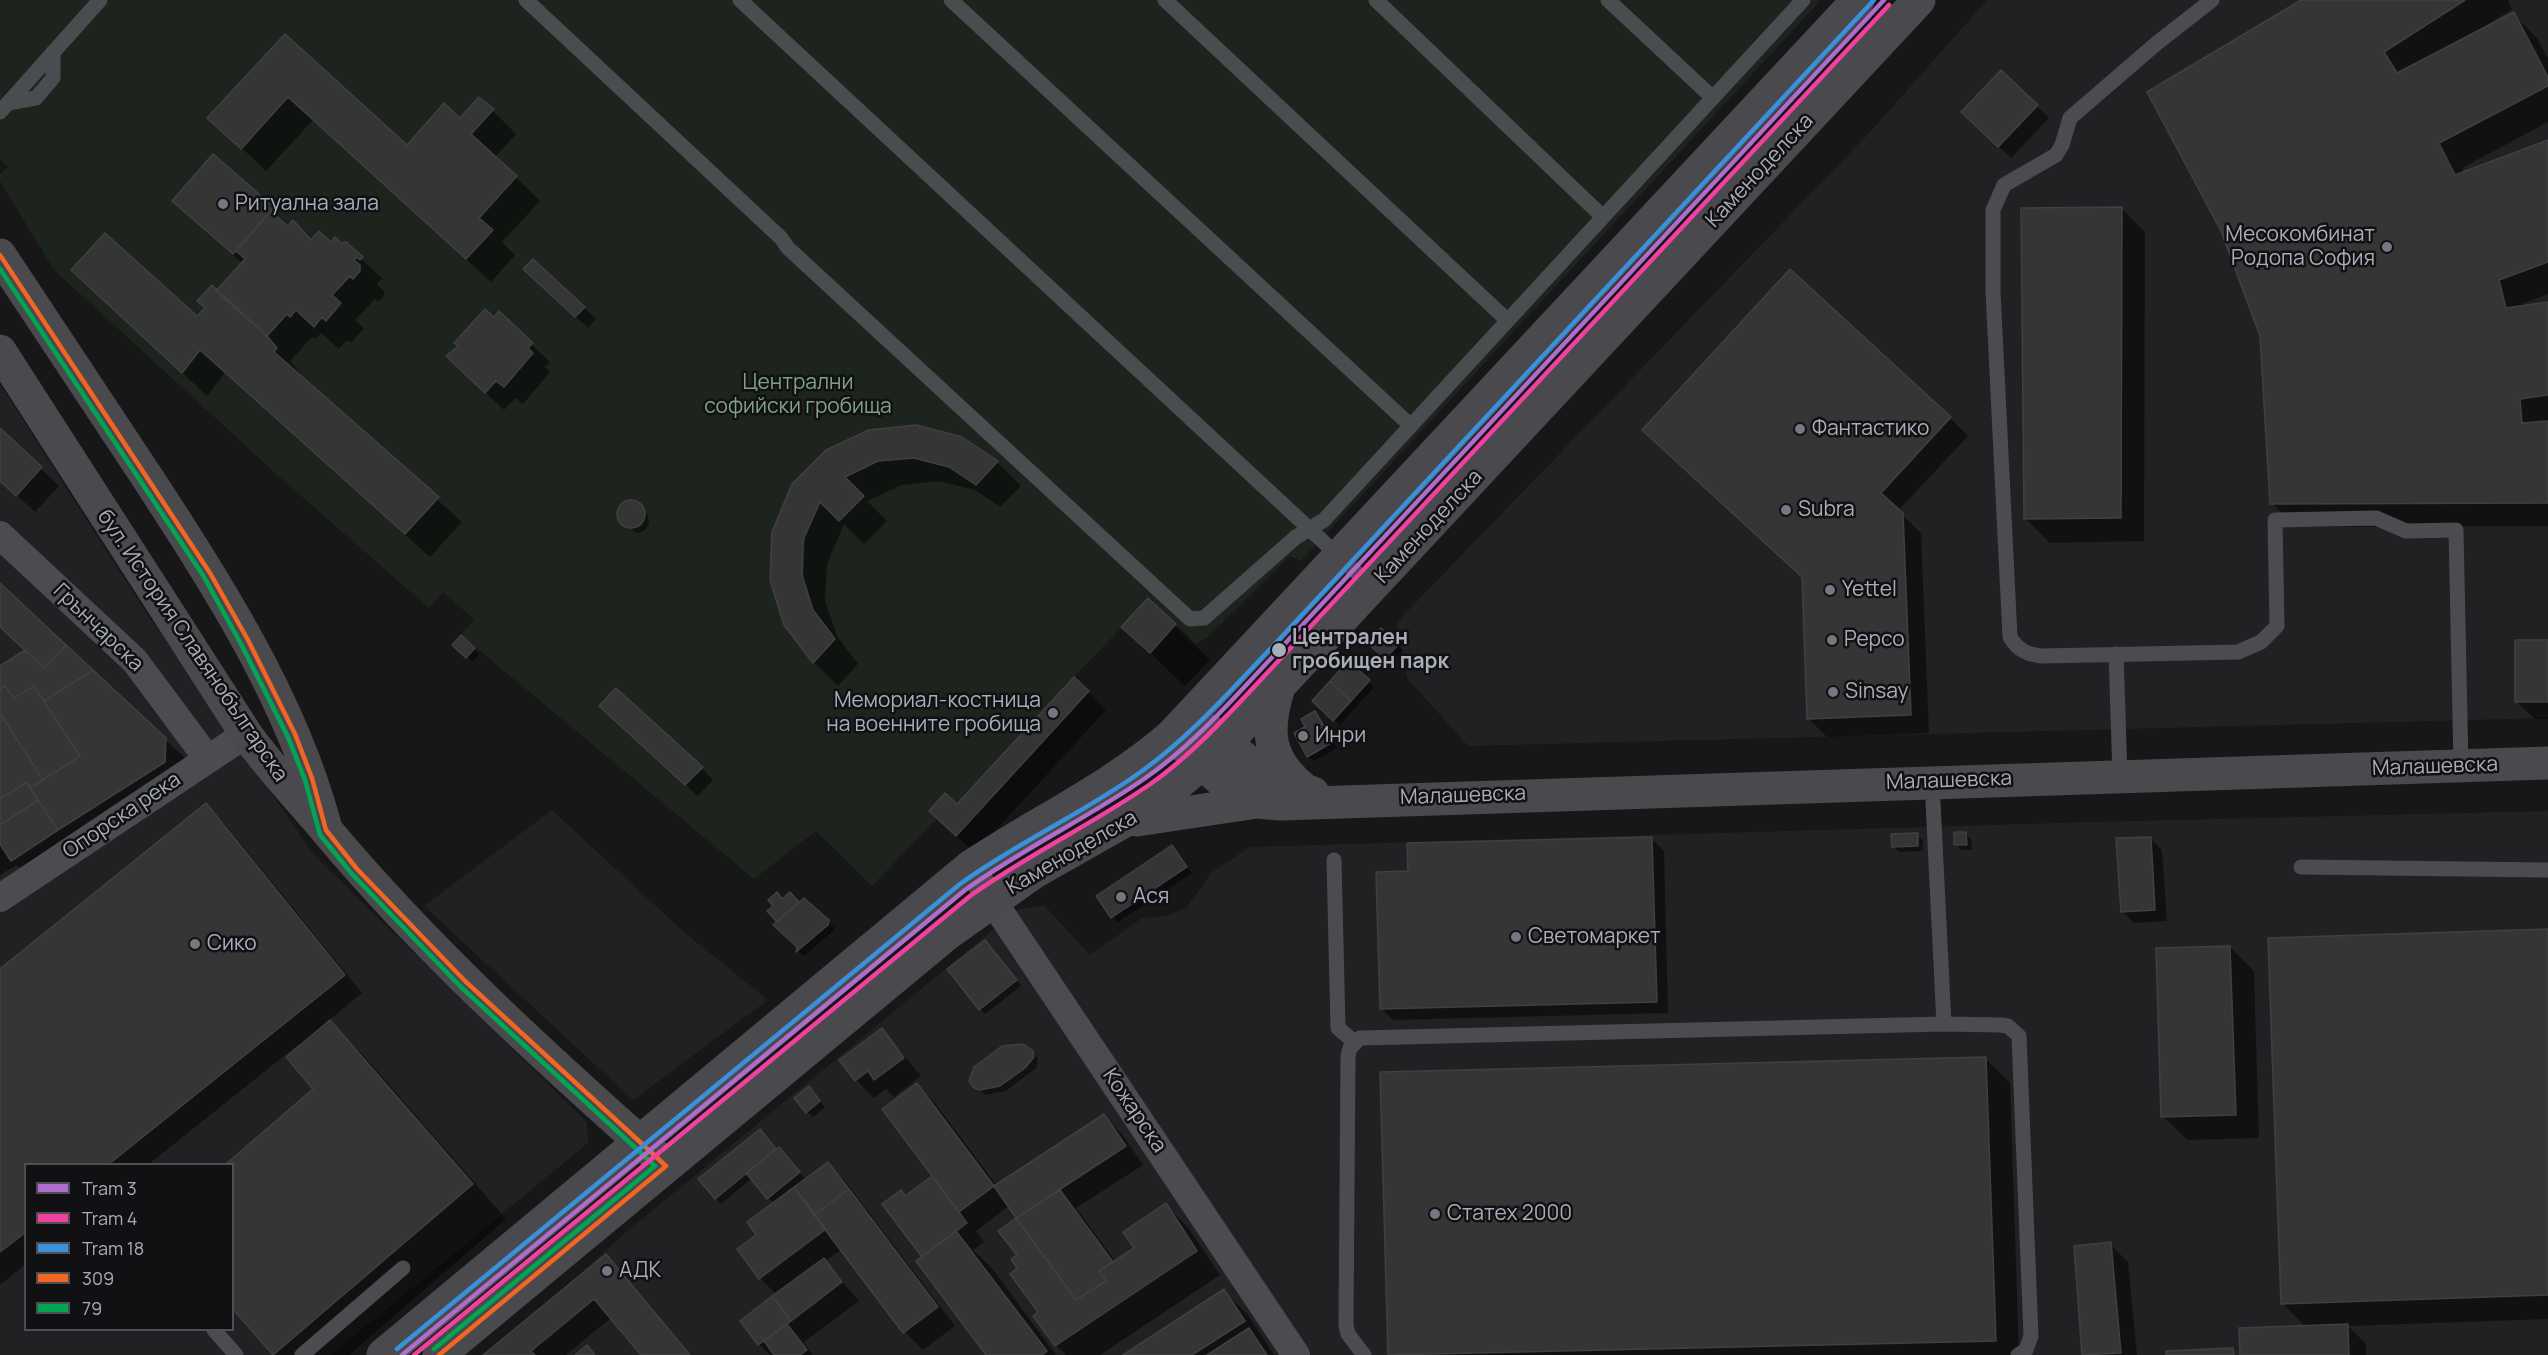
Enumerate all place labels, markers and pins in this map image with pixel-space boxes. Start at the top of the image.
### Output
place label: Ритуална зала [235,191,379,217]
marker: Ритуална зала [216,197,230,211]
place label: Месокомбинат Родопа София [2225,222,2375,272]
marker: Месокомбинат Родопа София [2380,240,2394,254]
place label: Фантастико [1812,416,1929,442]
marker: Фантастико [1793,422,1807,436]
place label: Subra [1798,497,1855,523]
marker: Subra [1779,503,1793,517]
place label: Yettel [1842,577,1897,603]
marker: Yettel [1823,583,1837,597]
place label: Централен гробищен парк [1292,625,1449,675]
place label: Pepco [1844,627,1905,653]
marker: Pepco [1825,633,1839,647]
marker: Централен гробищен парк [1270,641,1288,659]
place label: Sinsay [1845,679,1908,705]
marker: Sinsay [1826,685,1840,699]
place label: Мемориал-костница на военните гробища [826,688,1041,738]
marker: Мемориал-костница на военните гробища [1046,706,1060,720]
place label: Инри [1315,723,1366,749]
marker: Инри [1296,729,1310,743]
place label: Ася [1133,884,1169,910]
marker: Ася [1114,890,1128,904]
place label: Светомаркет [1528,924,1661,950]
marker: Светомаркет [1509,930,1523,944]
place label: Сико [207,931,257,957]
marker: Сико [188,937,202,951]
place label: Статех 2000 [1447,1201,1572,1227]
marker: Статех 2000 [1428,1207,1442,1221]
place label: АДК [619,1258,661,1284]
marker: АДК [600,1264,614,1278]

